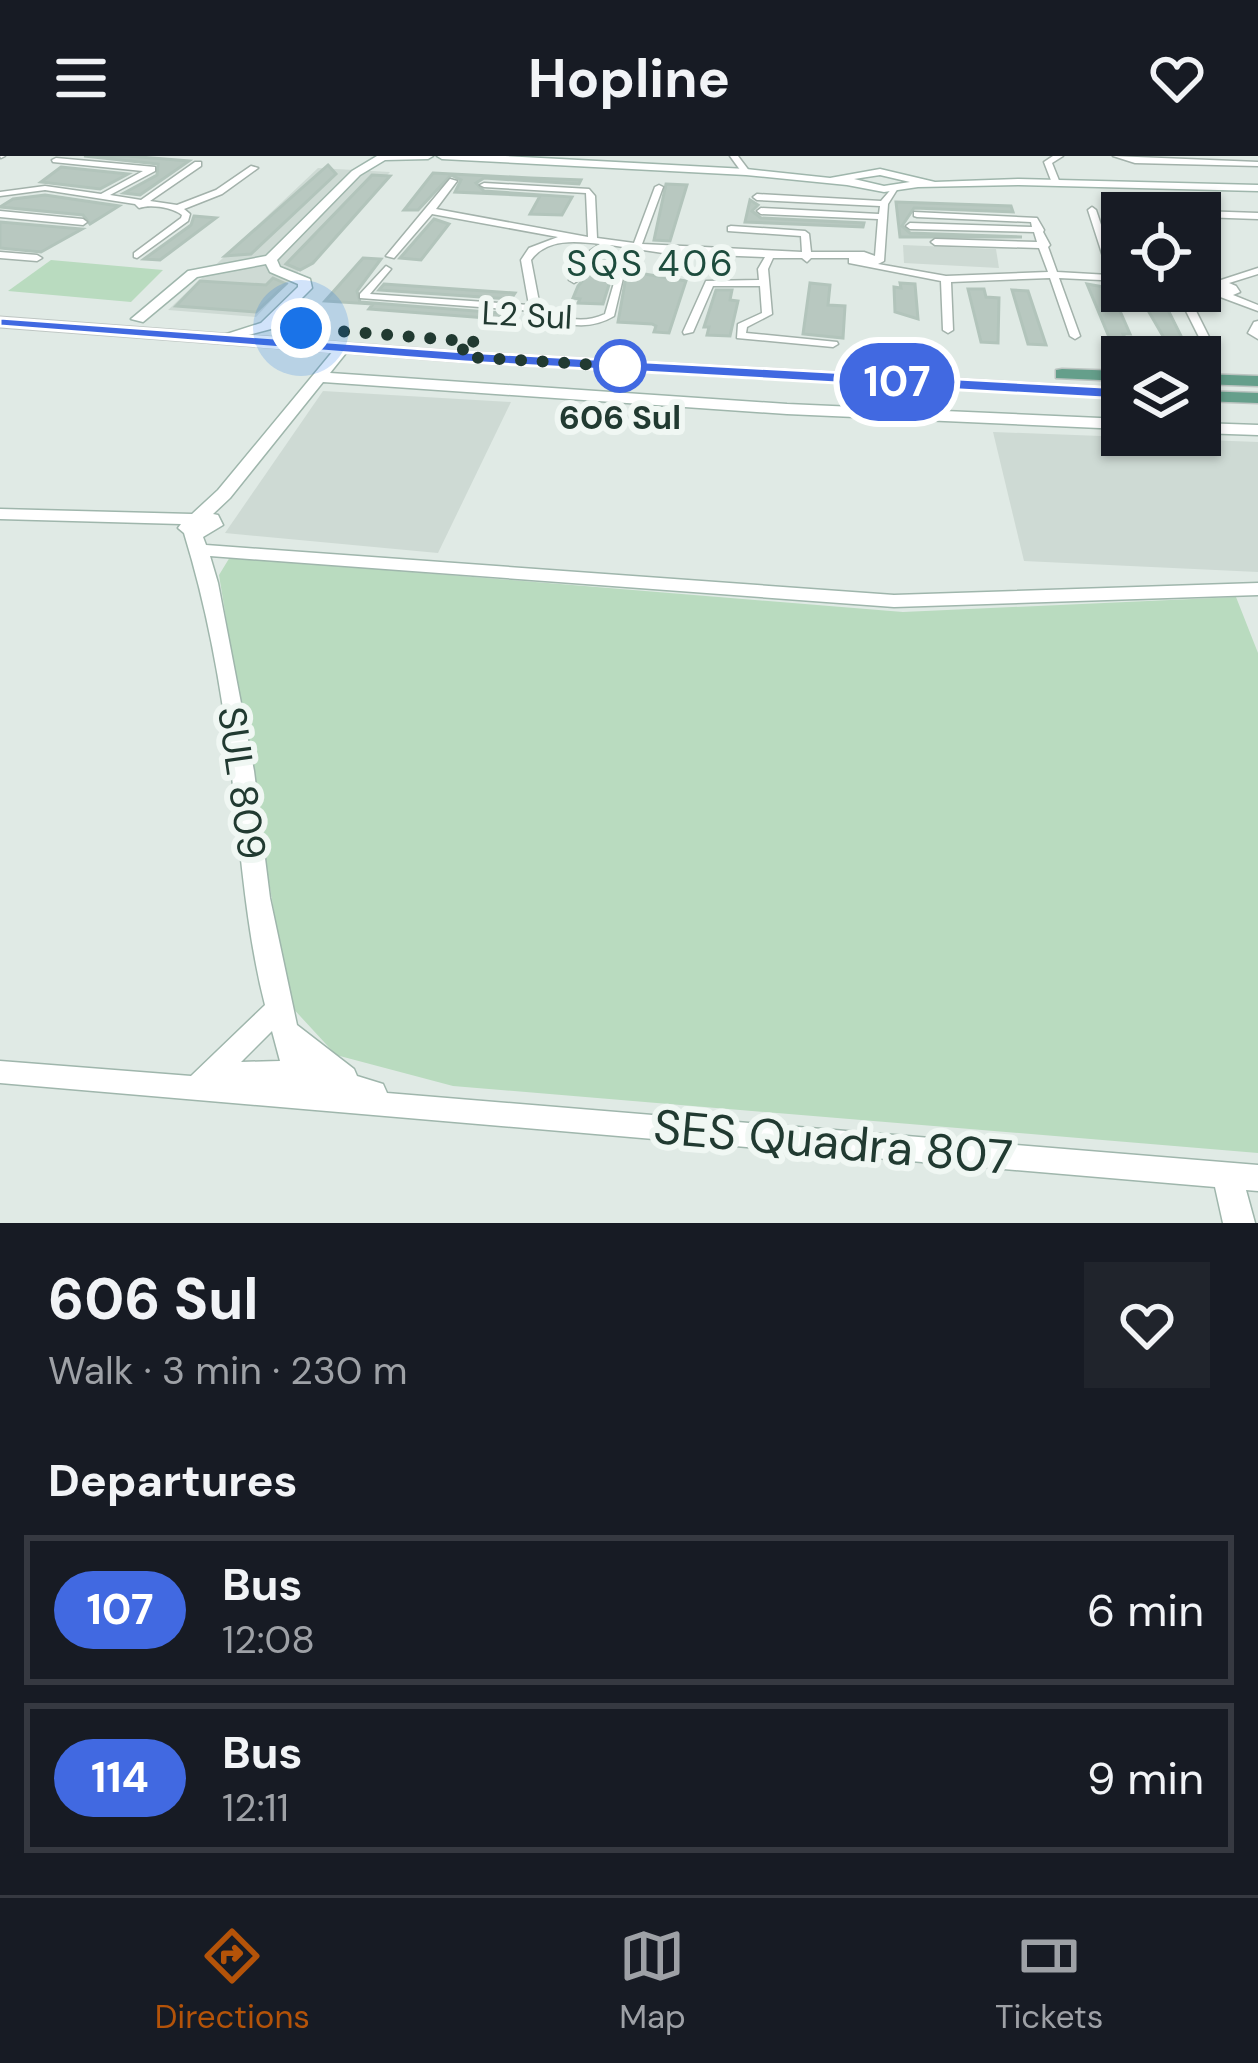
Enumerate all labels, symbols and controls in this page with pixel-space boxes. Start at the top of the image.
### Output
text: Hopline [528,43,730,114]
icon: menu [48,45,114,111]
icon: heart [1144,45,1210,111]
map controls [1101,192,1221,456]
button: locate [1101,192,1221,312]
district label: SQS 406 [566,240,736,287]
street label: L2 Sul [481,291,573,339]
your location [271,298,331,358]
button: layers [1101,336,1221,456]
marker: 606 Sul [595,341,645,391]
line badge: 107 [828,343,966,421]
text: 107 [863,354,931,409]
place label: 606 Sul [559,396,681,439]
street label: SUL 809 [206,703,278,863]
street label: SES Quadra 807 [651,1095,1015,1189]
text: 606 Sul [48,1262,259,1337]
button: heart [1084,1262,1210,1388]
text: Walk · 3 min · 230 m [48,1345,408,1396]
text: Departures [48,1451,297,1510]
text: Bus [222,1555,302,1614]
text: 6 min [1087,1581,1204,1640]
text: 107 [86,1582,154,1637]
text: 12:08 [222,1614,315,1665]
text: Bus [222,1723,302,1782]
text: 9 min [1087,1749,1204,1808]
text: 114 [91,1750,149,1805]
text: 12:11 [222,1782,289,1833]
tab: Directions [155,1923,310,2038]
tab: Map [619,1923,686,2038]
tab: Tickets [995,1923,1103,2038]

